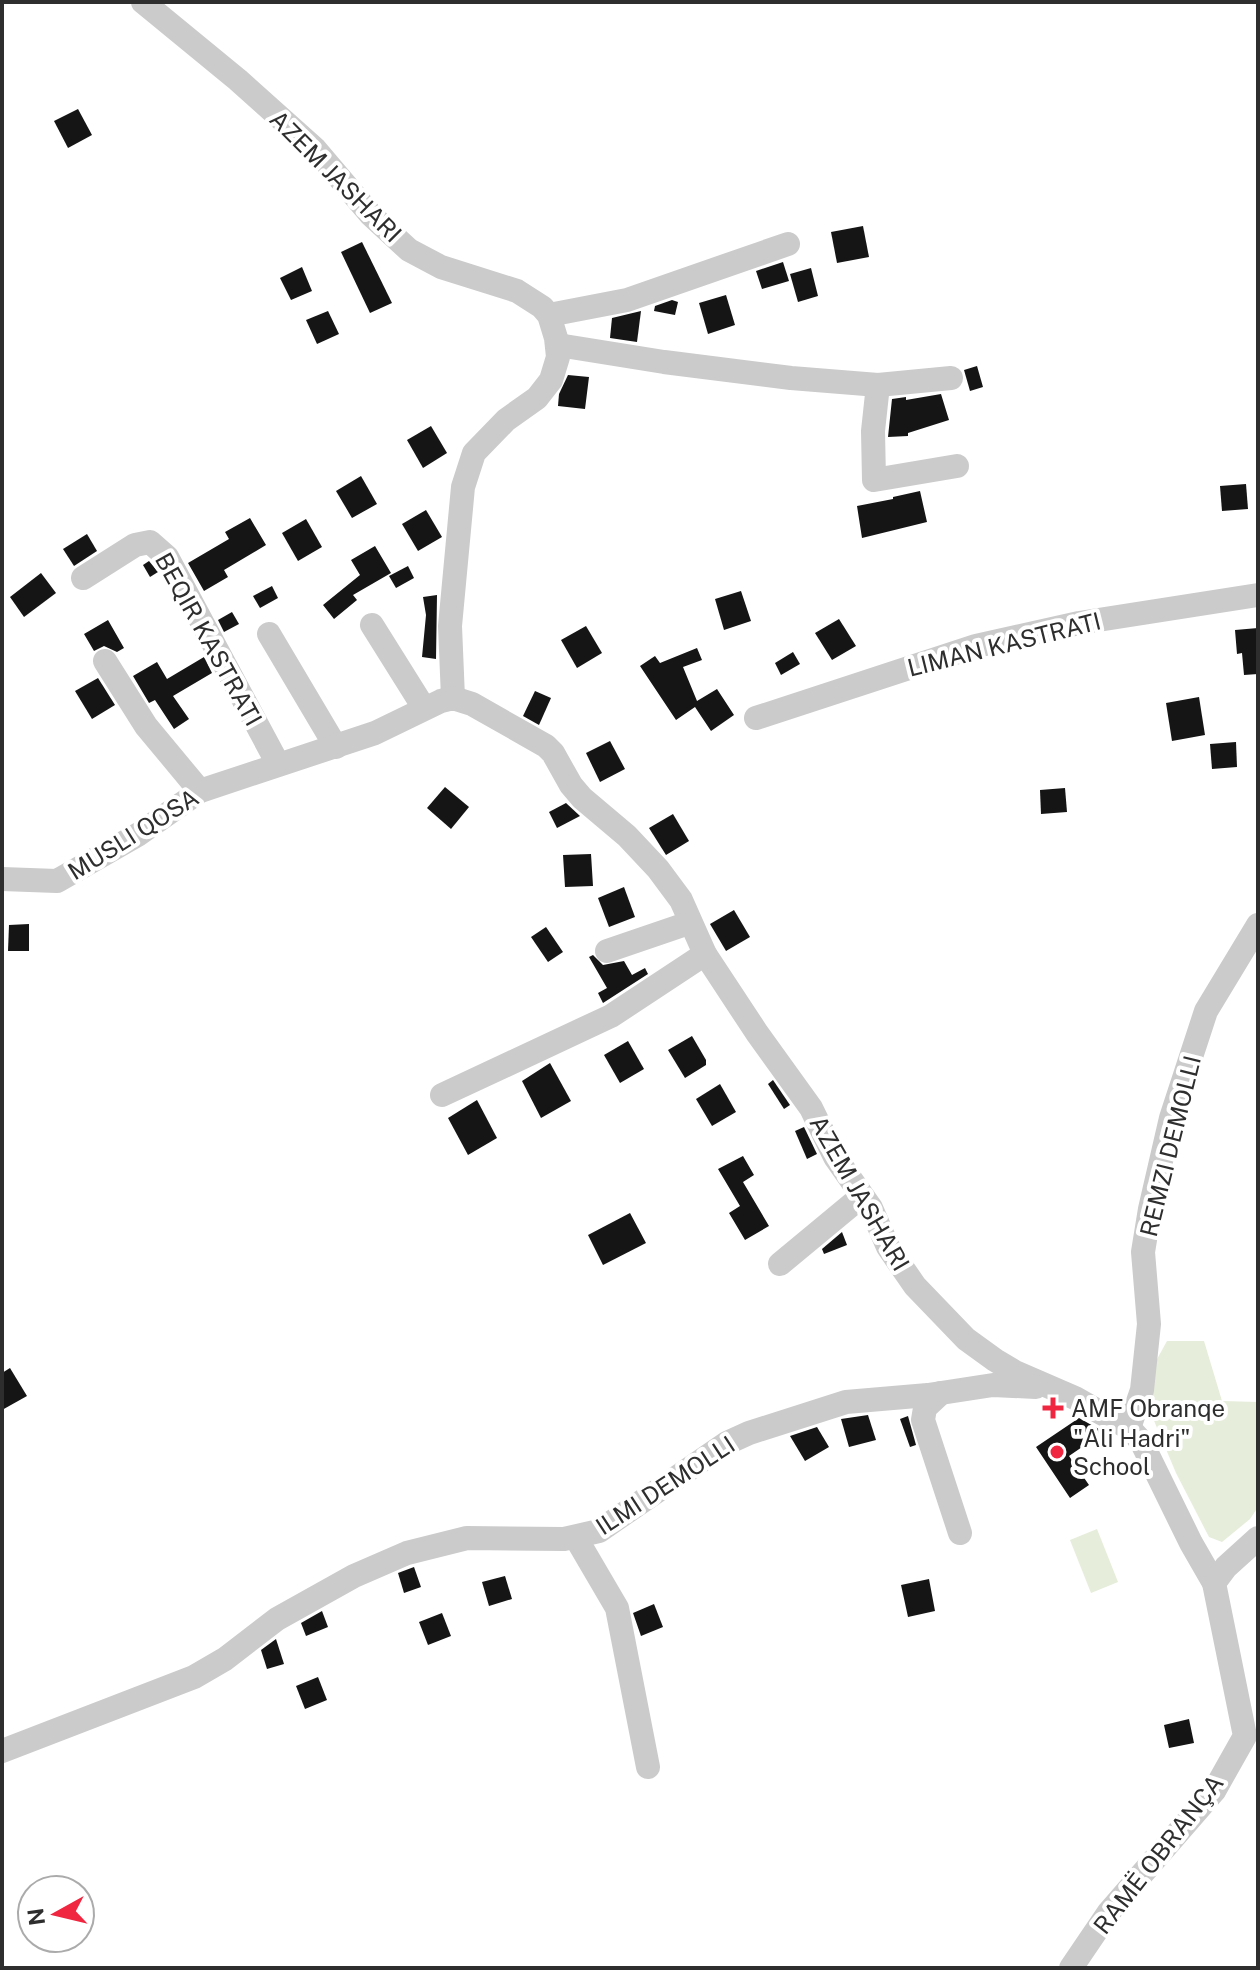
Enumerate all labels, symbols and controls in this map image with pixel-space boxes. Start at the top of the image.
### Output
street label: AZEM JASHARI [264,104,408,248]
street label: BEQIR KASTRATI [150,548,268,730]
street label: LIMAN KASTRATI [904,606,1104,682]
street label: MUSLI QOSA [63,783,203,885]
street label: REMZI DEMOLLI [1134,1053,1206,1239]
street label: AZEM JASHARI [804,1111,916,1275]
place label: AMF Obranqe [1071,1394,1225,1422]
marker: AMF Obranqe [1042,1397,1064,1419]
place label: "Ali Hadri" School [1073,1424,1191,1480]
street label: ILMI DEMOLLI [590,1430,740,1540]
marker: "Ali Hadri" School [1048,1443,1066,1461]
street label: RAMË OBRANÇA [1087,1769,1229,1939]
north arrow [16,1874,96,1954]
text: N [22,1906,50,1927]

